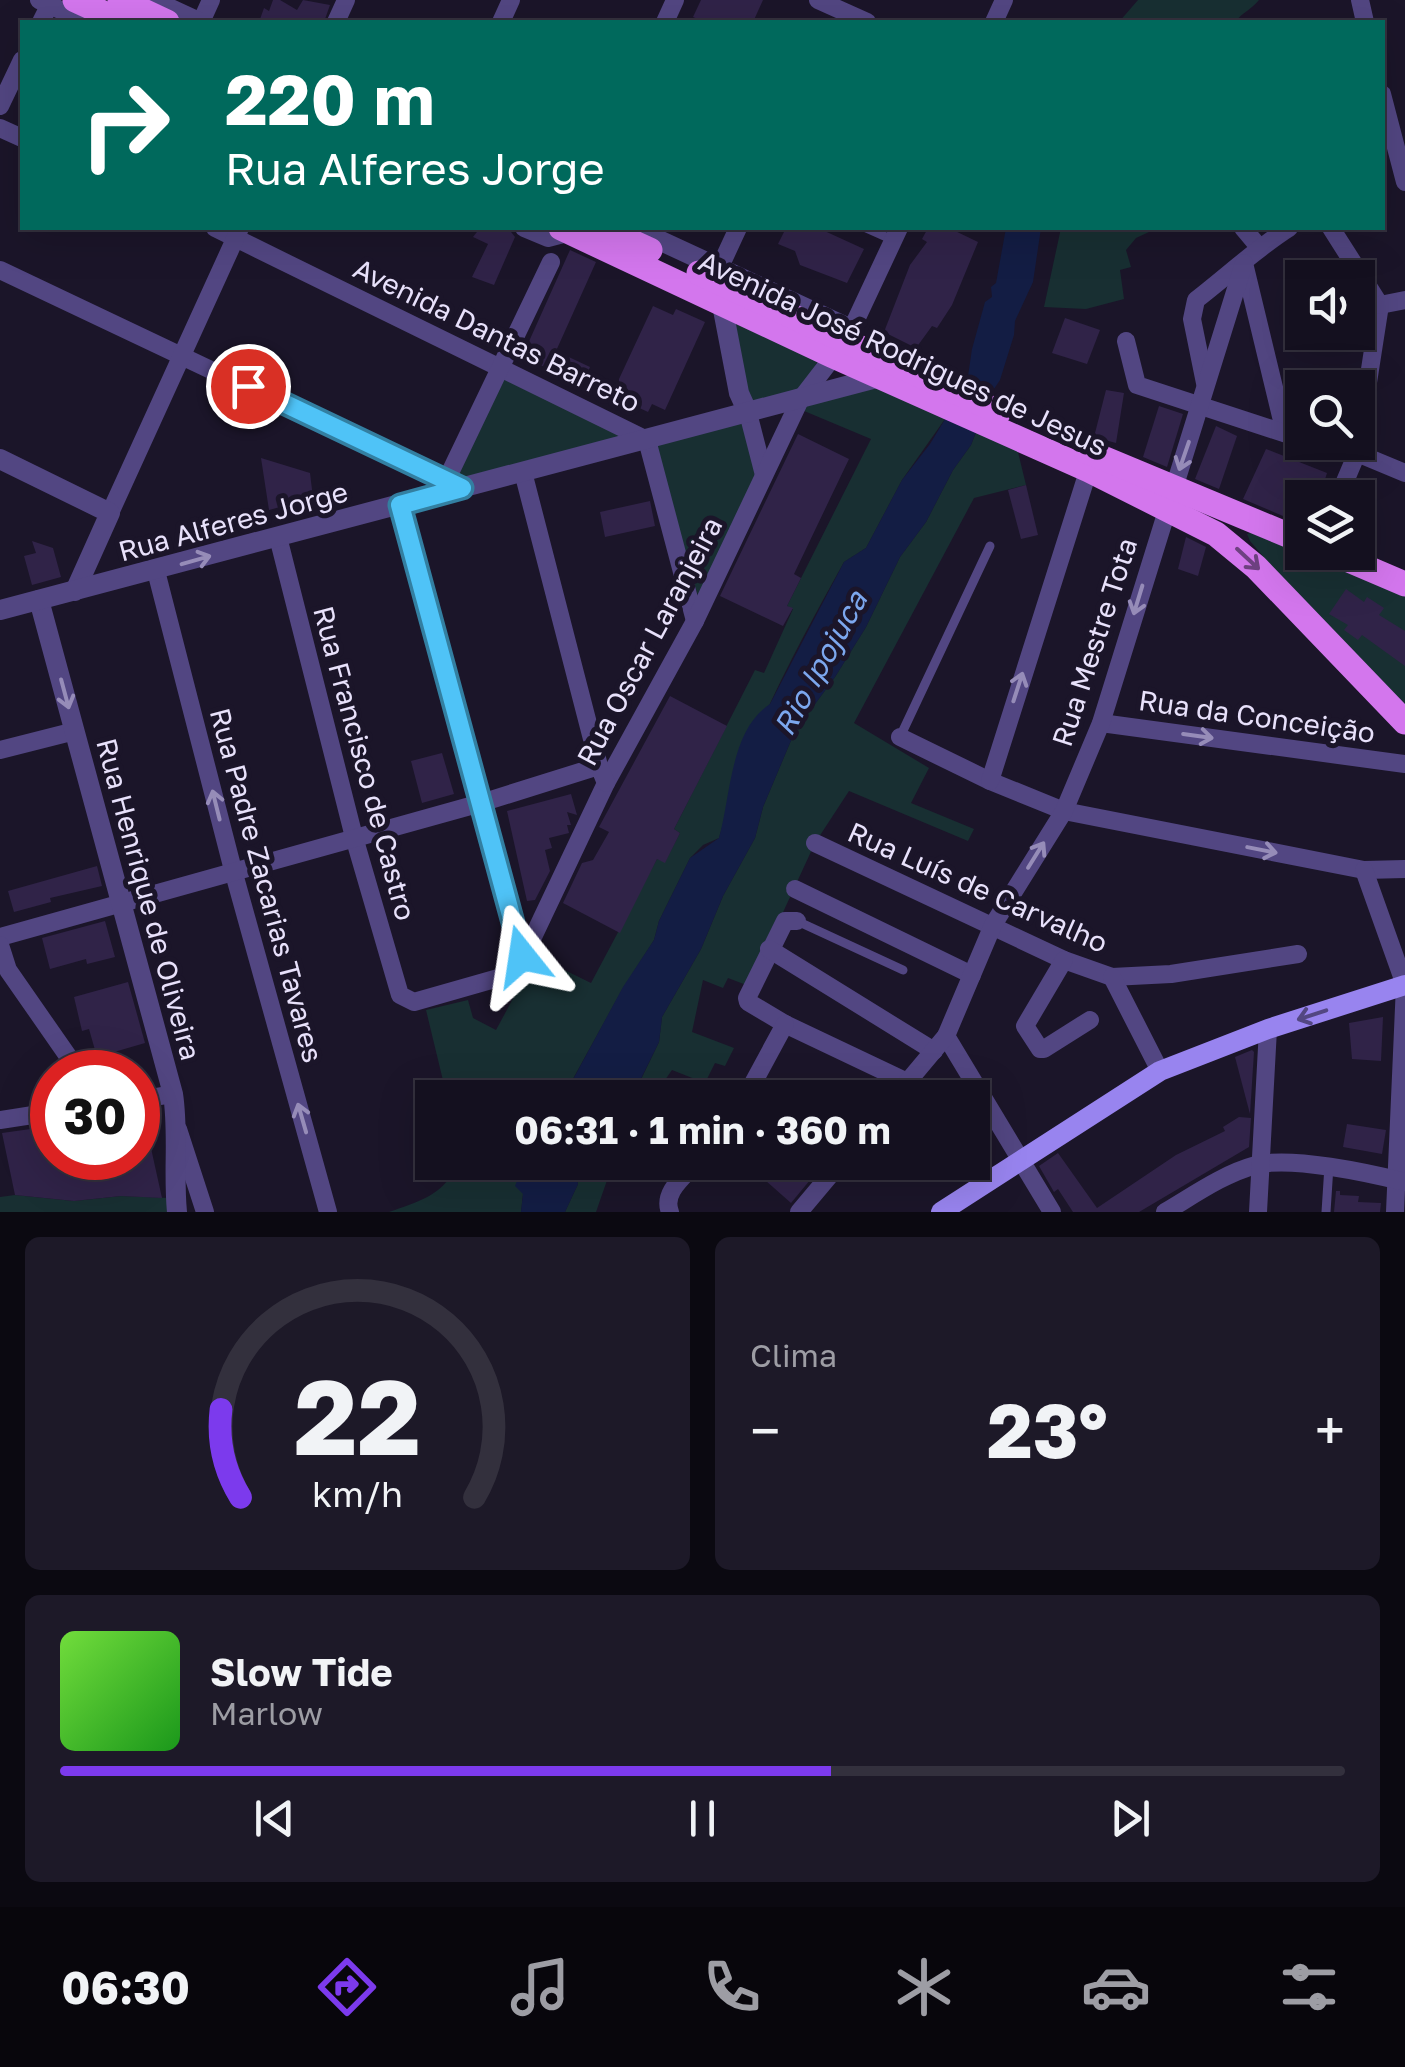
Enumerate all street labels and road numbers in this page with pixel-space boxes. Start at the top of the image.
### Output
street label: Avenida José Rodrigues de Jesus [694,244,1112,462]
street label: Avenida Dantas Barreto [348,251,646,419]
street label: Rua Alferes Jorge [115,474,351,568]
street label: Rua Oscar Laranjeira [570,511,728,771]
street label: Rua Mestre Tota [1045,534,1143,750]
street label: Rua Francisco de Castro [307,602,423,924]
street label: Rua da Conceição [1137,683,1377,749]
street label: Rua Padre Zacarias Tavares [204,704,330,1066]
street label: Rua Henrique de Oliveira [90,734,208,1064]
street label: Rua Luís de Carvalho [843,815,1113,959]

